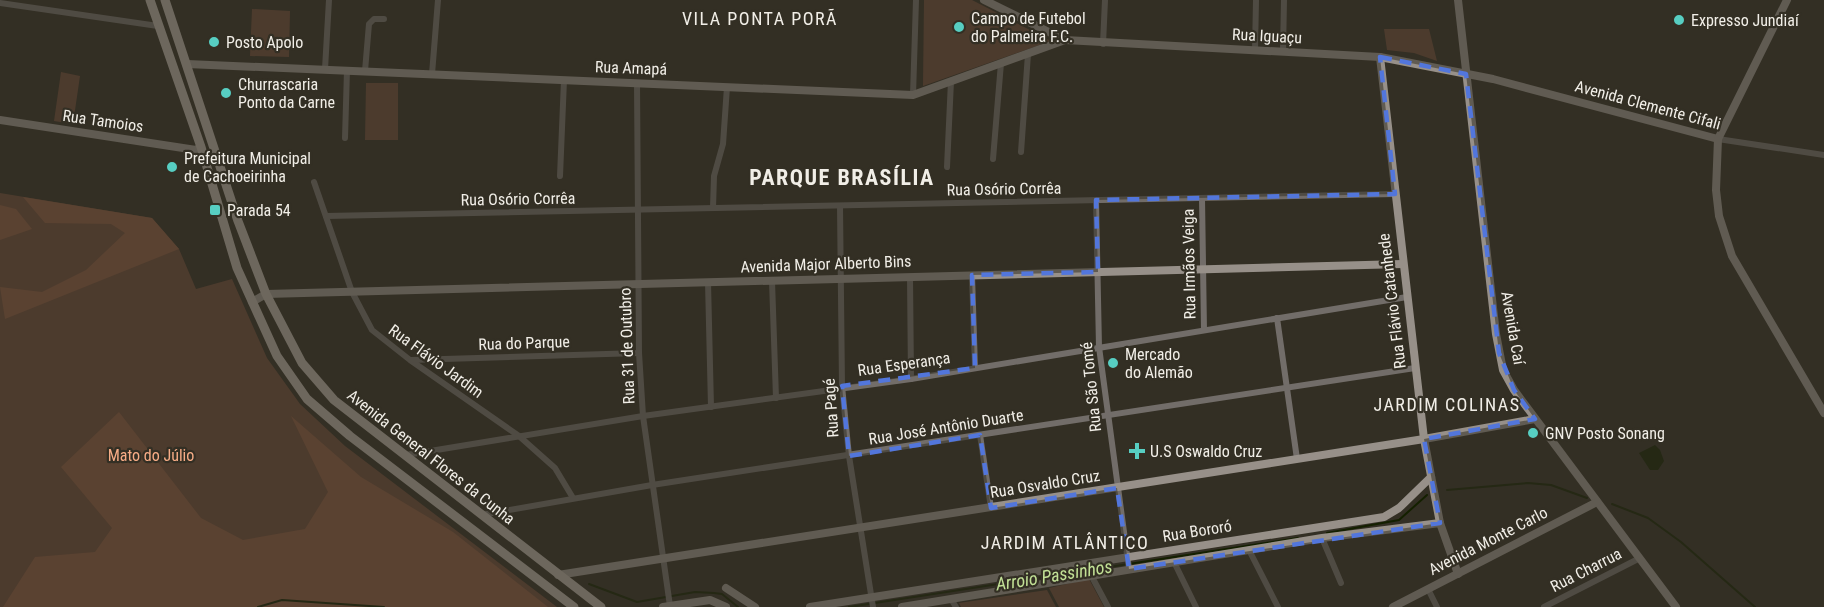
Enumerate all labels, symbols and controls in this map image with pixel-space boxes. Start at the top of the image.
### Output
district label: VILA PONTA PORÃ [682,8,838,29]
place label: Campo de Futebol do Palmeira F.C. [971,9,1086,46]
place label: Expresso Jundiaí [1691,11,1800,30]
marker: Expresso Jundiaí [1672,13,1686,27]
marker: Campo de Futebol do Palmeira F.C. [952,20,966,34]
street label: Rua Iguaçu [1232,25,1302,47]
place label: Posto Apolo [226,33,303,52]
marker: Posto Apolo [207,35,221,49]
street label: Rua Amapá [595,57,667,79]
place label: Churrascaria Ponto da Carne [238,75,335,112]
street label: Avenida Clemente Cifali [1573,76,1723,134]
marker: Churrascaria Ponto da Carne [219,86,233,100]
street label: Rua Tamoios [61,106,145,136]
place label: Prefeitura Municipal de Cachoeirinha [184,149,311,186]
marker: Prefeitura Municipal de Cachoeirinha [165,160,179,174]
district label: PARQUE BRASÍLIA [749,165,935,190]
street label: Rua Osório Corrêa [947,179,1061,199]
street label: Rua Osório Corrêa [461,189,575,209]
place label: Parada 54 [227,201,291,220]
marker: Parada 54 [208,203,222,217]
street label: Rua Irmãos Veiga [1179,209,1199,319]
street label: Rua Flávio Catanhede [1374,232,1410,370]
street label: Avenida Major Alberto Bins [740,252,912,276]
street label: Rua 31 de Outubro [615,287,639,405]
street label: Avenida Caí [1497,290,1529,367]
street label: Rua Flávio Jardim [385,320,487,402]
street label: Rua do Parque [478,332,570,354]
street label: Rua São Tomé [1077,341,1105,433]
place label: Mercado do Alemão [1125,345,1193,382]
street label: Rua Esperança [857,348,951,380]
marker: Mercado do Alemão [1106,356,1120,370]
street label: Rua Pagé [819,378,843,438]
street label: Avenida General Flores da Cunha [343,386,519,528]
district label: JARDIM COLINAS [1373,394,1521,415]
street label: Rua José Antônio Duarte [867,405,1025,449]
place label: GNV Posto Sonang [1545,424,1665,443]
marker: GNV Posto Sonang [1526,426,1540,440]
marker: U.S Oswaldo Cruz [1128,442,1146,460]
place label: U.S Oswaldo Cruz [1150,442,1262,461]
park label: Mato do Júlio [108,446,194,465]
street label: Rua Osvaldo Cruz [989,466,1101,502]
street label: Avenida Monte Carlo [1425,503,1551,579]
street label: Rua Bororó [1161,516,1233,546]
district label: JARDIM ATLÂNTICO [981,532,1149,553]
street label: Rua Charrua [1547,544,1625,596]
water label: Arroio Passinhos [993,555,1114,595]

